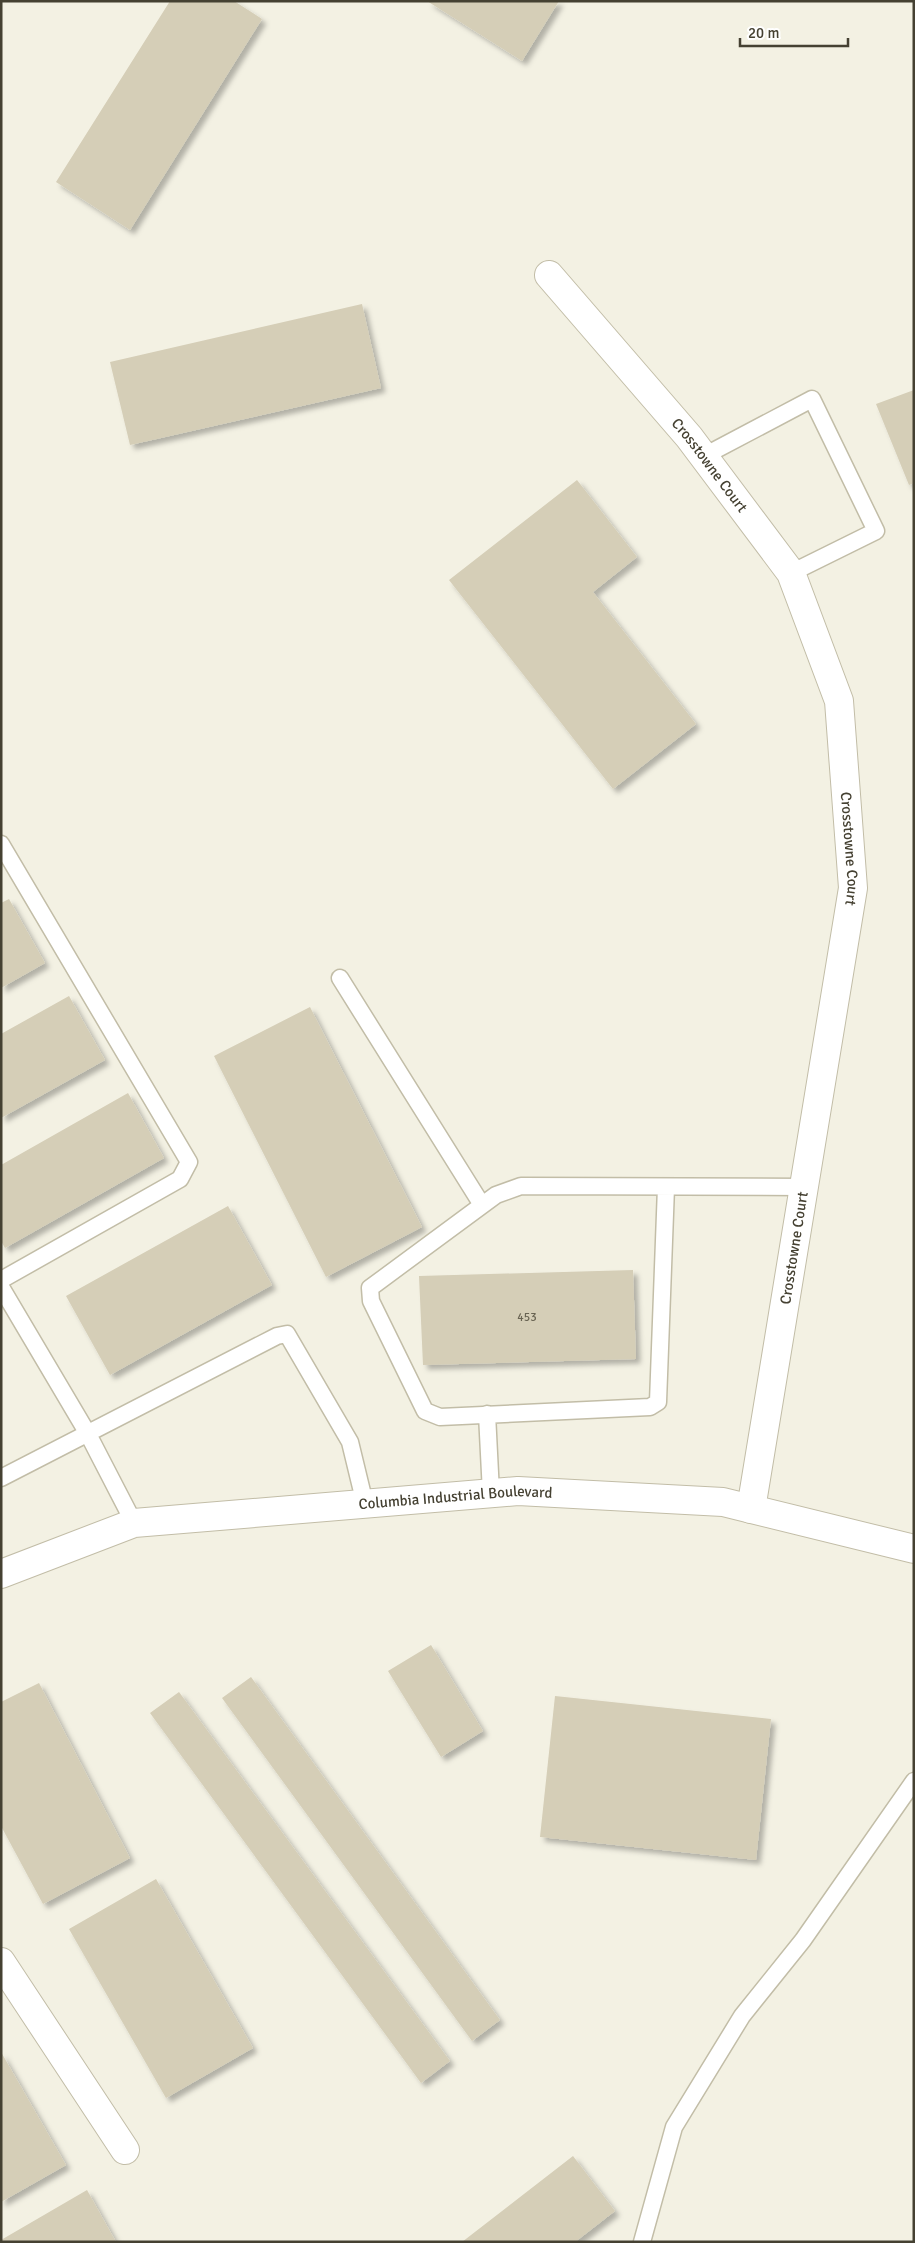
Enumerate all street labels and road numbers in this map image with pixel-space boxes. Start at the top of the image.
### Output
street label: Crosstowne Court [668,414,751,516]
street label: Crosstowne Court [837,791,862,907]
street label: Crosstowne Court [776,1190,812,1306]
street label: Columbia Industrial Boulevard [358,1482,553,1513]

